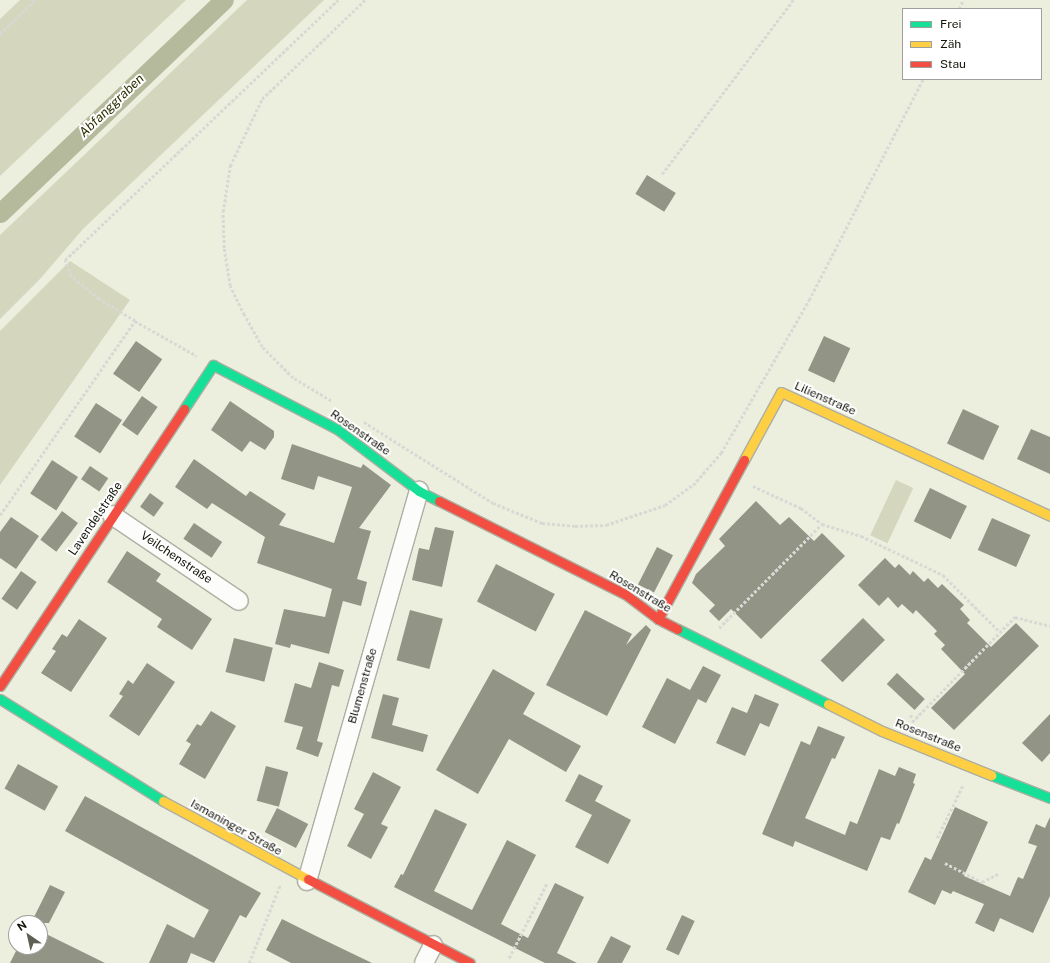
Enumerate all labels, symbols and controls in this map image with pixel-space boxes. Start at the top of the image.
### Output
legend [902,8,1042,80]
text: Frei [940,17,962,31]
text: Zäh [940,37,961,51]
text: Stau [940,57,966,71]
water label: Abfanggraben [76,71,148,141]
street label: Lilienstraße [792,379,858,419]
street label: Rosenstraße [327,407,393,459]
street label: Lavendelstraße [66,479,126,559]
street label: Veilchenstraße [137,529,215,587]
street label: Rosenstraße [606,568,674,616]
street label: Blumenstraße [345,646,381,726]
street label: Rosenstraße [893,716,963,756]
street label: Ismaninger Straße [188,797,284,859]
north arrow [8,915,48,955]
text: N [15,919,29,933]

